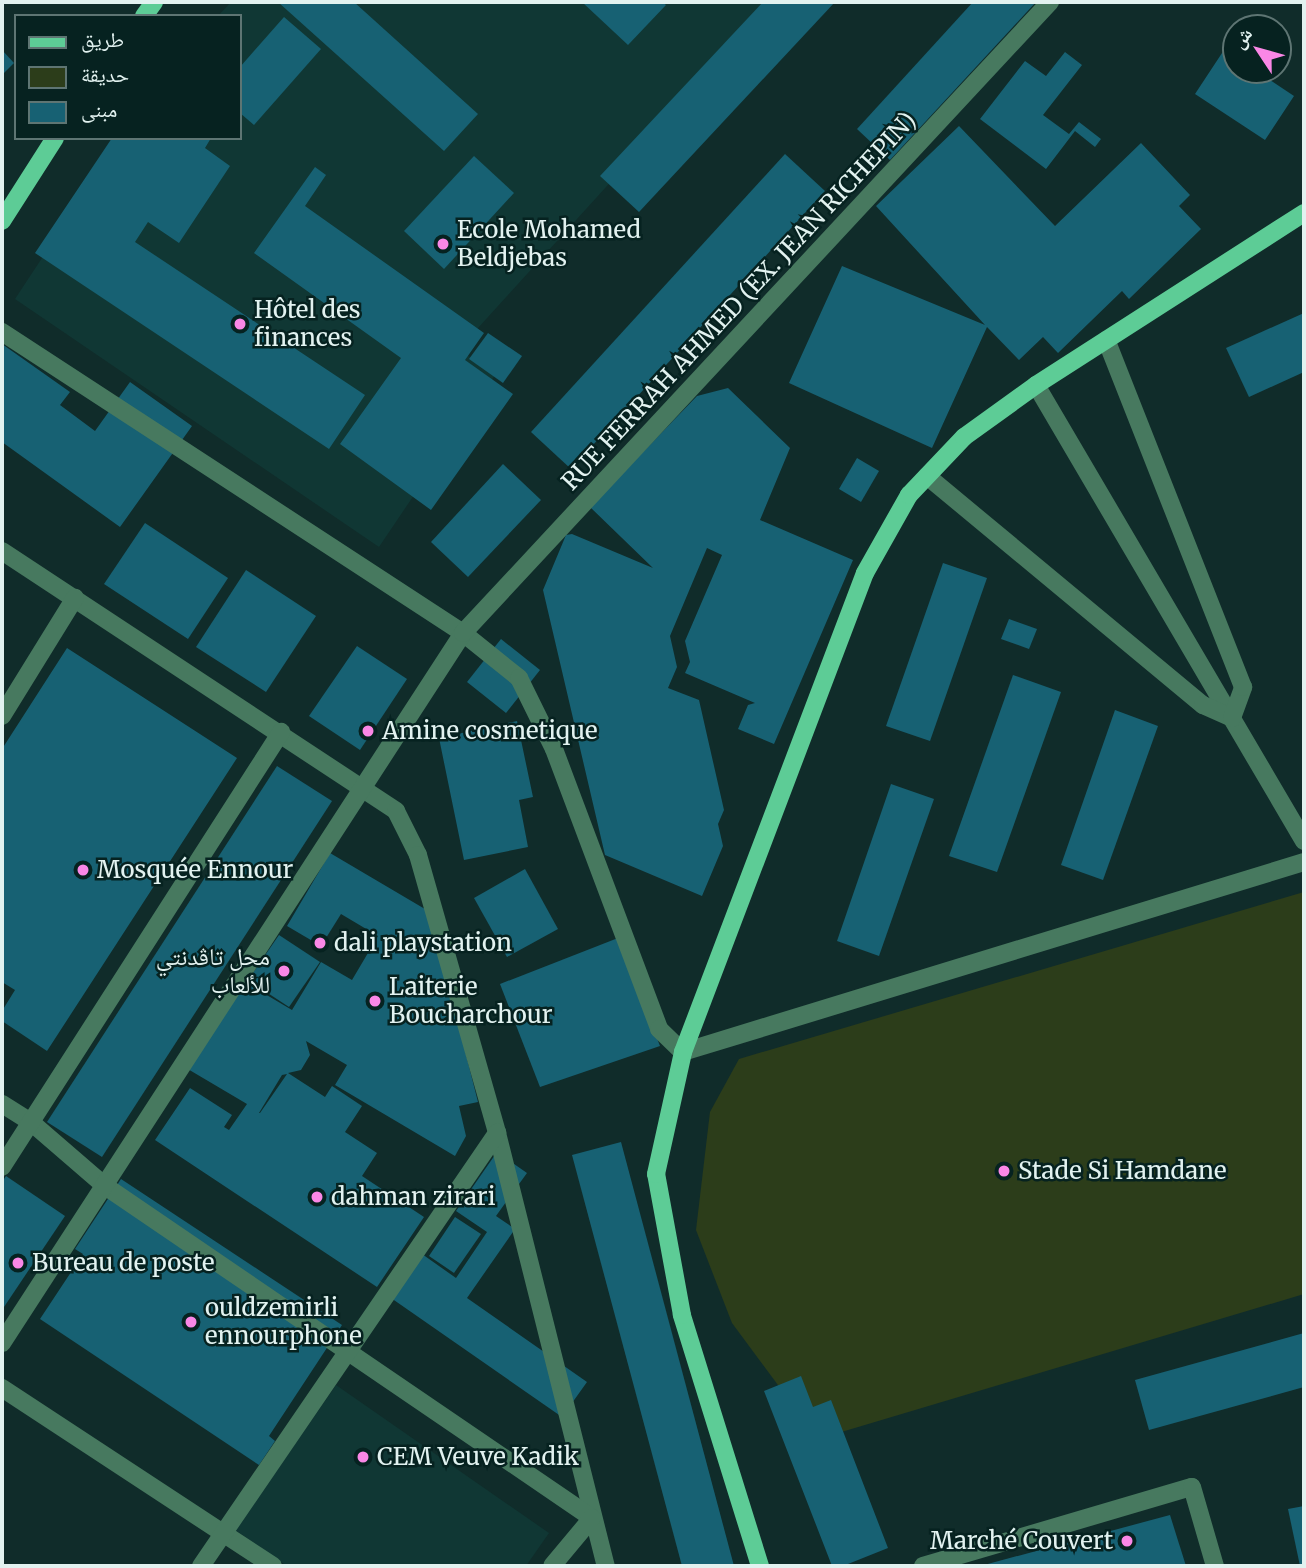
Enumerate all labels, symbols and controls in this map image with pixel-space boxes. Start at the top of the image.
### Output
legend [14,14,242,140]
north arrow [1222,14,1292,84]
text: ش [1226,23,1257,53]
text: طريق [81,26,124,53]
text: حديقة [81,61,129,88]
text: مبنى [81,96,117,123]
street label: RUE FERRAH AHMED (EX. JEAN RICHEPIN) [556,106,922,496]
place label: Ecole Mohamed Beldjebas [457,216,641,272]
marker: Ecole Mohamed Beldjebas [435,236,451,252]
place label: Hôtel des finances [254,296,361,352]
marker: Hôtel des finances [232,316,248,332]
place label: Amine cosmetique [382,717,597,745]
marker: Amine cosmetique [360,723,376,739]
place label: Mosquée Ennour [97,856,293,884]
marker: Mosquée Ennour [75,862,91,878]
place label: dali playstation [334,929,512,957]
marker: dali playstation [312,935,328,951]
place label: محل تاڨدنتي للألعاب [156,943,270,999]
marker: محل تاڨدنتي للألعاب [276,963,292,979]
place label: Laiterie Boucharchour [389,973,553,1029]
marker: Laiterie Boucharchour [367,993,383,1009]
place label: Stade Si Hamdane [1018,1157,1227,1185]
marker: Stade Si Hamdane [996,1163,1012,1179]
place label: dahman zirari [331,1183,495,1211]
marker: dahman zirari [309,1189,325,1205]
place label: Bureau de poste [32,1249,214,1277]
marker: Bureau de poste [10,1255,26,1271]
place label: ouldzemirli ennourphone [205,1294,362,1350]
marker: ouldzemirli ennourphone [183,1314,199,1330]
place label: CEM Veuve Kadik [377,1443,579,1471]
marker: CEM Veuve Kadik [355,1449,371,1465]
place label: Marché Couvert [930,1527,1113,1555]
marker: Marché Couvert [1119,1533,1135,1549]

